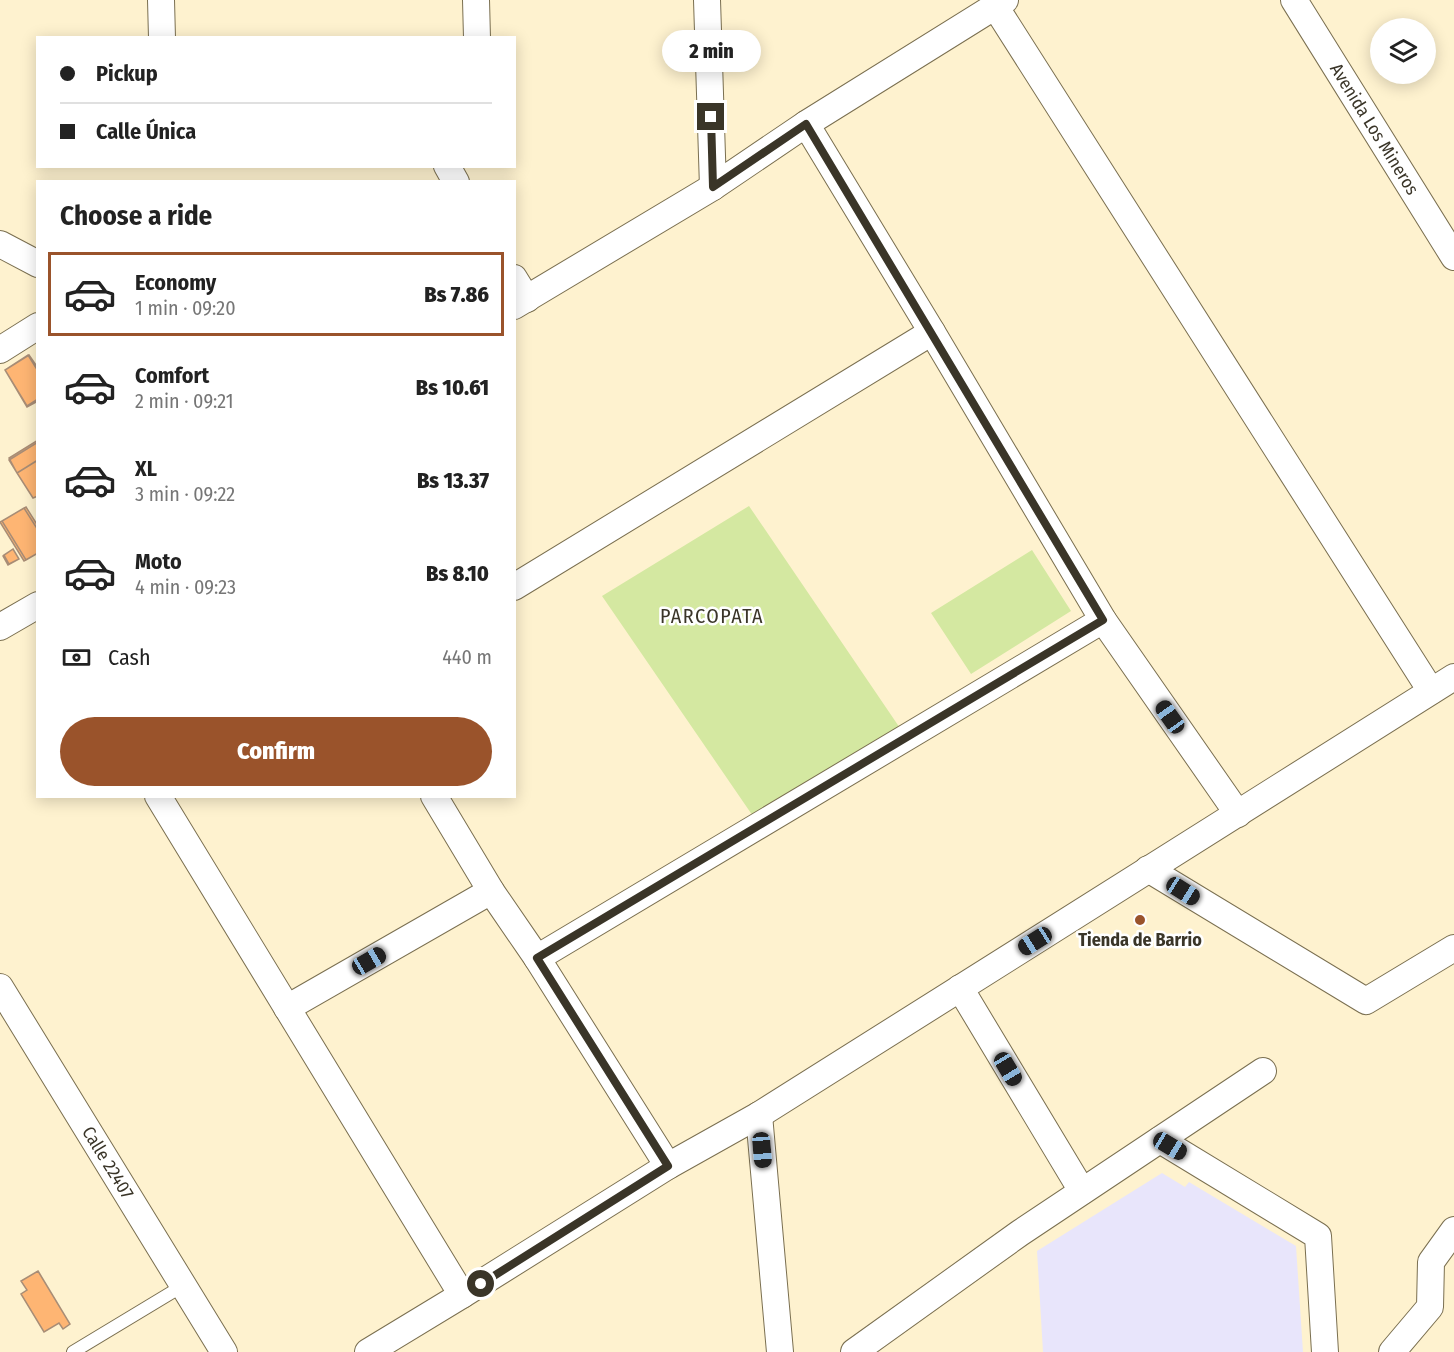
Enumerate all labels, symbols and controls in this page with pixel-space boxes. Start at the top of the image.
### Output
map controls [1370,18,1436,84]
button: layers [1370,18,1436,84]
callout: 2 min [662,30,760,72]
text: 2 min [689,39,734,63]
street label: Avenida Los Mineros [1325,59,1424,199]
text: Pickup [96,60,158,87]
route end [697,103,724,130]
text: Calle Única [96,118,196,145]
text: Choose a ride [60,200,212,232]
icon: car [63,267,117,321]
text: Economy [135,269,216,296]
text: Bs 7.86 [424,281,489,308]
text: 1 min · 09:20 [135,296,236,320]
icon: car [63,360,117,414]
text: Comfort [135,362,209,389]
text: Bs 10.61 [416,374,489,401]
text: 2 min · 09:21 [135,389,234,413]
icon: car [63,453,117,507]
text: XL [135,455,157,482]
text: Bs 13.37 [417,467,489,494]
text: 3 min · 09:22 [135,482,235,506]
icon: car [63,546,117,600]
text: Moto [135,548,182,575]
text: Bs 8.10 [426,560,489,587]
text: 4 min · 09:23 [135,575,236,599]
district label: PARCOPATA [660,604,764,628]
icon: cash [60,641,93,674]
text: Cash [108,644,151,671]
text: 440 m [442,645,492,669]
car [1152,697,1188,737]
button: Confirm [60,717,492,786]
car [1163,874,1203,908]
marker: Tienda de Barrio [1133,913,1147,927]
car [1015,924,1055,958]
place label: Tienda de Barrio [1078,929,1202,951]
car [349,944,389,978]
car [991,1049,1025,1089]
street label: Calle 22407 [77,1122,138,1203]
car [1150,1129,1190,1163]
car [751,1131,773,1169]
route start [467,1270,494,1297]

